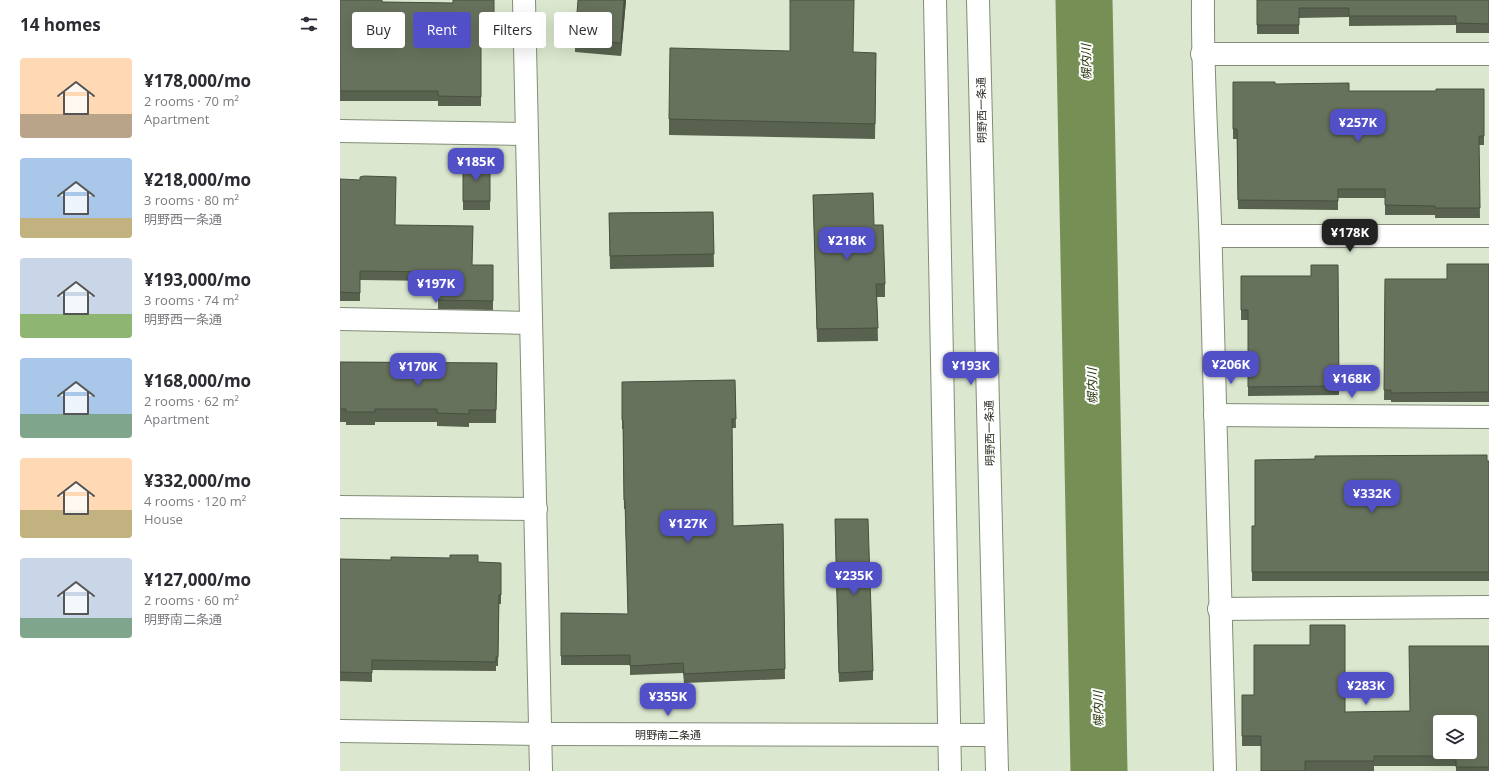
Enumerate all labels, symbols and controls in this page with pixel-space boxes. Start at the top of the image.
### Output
chip: Buy [352,12,405,48]
chip: Rent [413,12,471,48]
chip: Filters [479,12,546,48]
chip: New [554,12,612,48]
text: 14 homes [20,13,101,36]
icon: filters [298,13,320,35]
water label: 幌内川 [1077,42,1095,80]
text: ¥178,000/mo [144,69,251,92]
icon: home [52,74,100,122]
street label: 明野西一条通 [973,77,989,143]
text: 2 rooms · 70 m² [144,92,239,110]
pin: ¥257K [1330,109,1386,143]
text: Apartment [144,110,209,128]
text: ¥257K [1339,113,1377,131]
pin: ¥185K [448,148,504,182]
text: ¥185K [457,152,495,170]
text: ¥218,000/mo [144,168,251,191]
icon: home [52,174,100,222]
text: 3 rooms · 80 m² [144,191,239,209]
text: 明野西一条通 [144,210,222,228]
pin: ¥178K [1322,219,1378,253]
text: ¥178K [1331,223,1369,241]
pin: ¥218K [819,227,875,261]
text: ¥218K [828,231,866,249]
text: ¥193,000/mo [144,268,251,291]
pin: ¥197K [408,270,464,304]
icon: home [52,274,100,322]
text: ¥197K [417,274,455,292]
text: 3 rooms · 74 m² [144,291,239,309]
text: 明野西一条通 [144,310,222,328]
pin: ¥206K [1203,351,1259,385]
pin: ¥193K [943,352,999,386]
pin: ¥170K [390,353,446,387]
text: ¥206K [1212,355,1250,373]
text: ¥193K [952,356,990,374]
text: ¥170K [399,357,437,375]
pin: ¥168K [1324,365,1380,399]
water label: 幌内川 [1083,366,1101,404]
text: ¥168,000/mo [144,369,251,392]
text: ¥168K [1333,369,1371,387]
icon: home [52,374,100,422]
text: 2 rooms · 62 m² [144,392,239,410]
street label: 明野西一条通 [981,400,997,466]
text: Apartment [144,410,209,428]
text: ¥332,000/mo [144,469,251,492]
icon: home [52,474,100,522]
pin: ¥332K [1344,480,1400,514]
text: ¥332K [1353,484,1391,502]
text: 4 rooms · 120 m² [144,492,246,510]
text: House [144,510,183,528]
pin: ¥127K [660,510,716,544]
text: ¥127K [669,514,707,532]
pin: ¥235K [826,562,882,596]
text: ¥235K [835,566,873,584]
text: ¥127,000/mo [144,568,251,591]
icon: home [52,574,100,622]
text: 2 rooms · 60 m² [144,591,239,609]
text: 明野南二条通 [144,610,222,628]
pin: ¥283K [1338,672,1394,706]
text: ¥283K [1347,676,1385,694]
pin: ¥355K [640,683,696,717]
text: ¥355K [649,687,687,705]
water label: 幌内川 [1089,689,1107,727]
map controls [1433,715,1477,759]
button: layers [1433,715,1477,759]
street label: 明野南二条通 [635,727,701,742]

